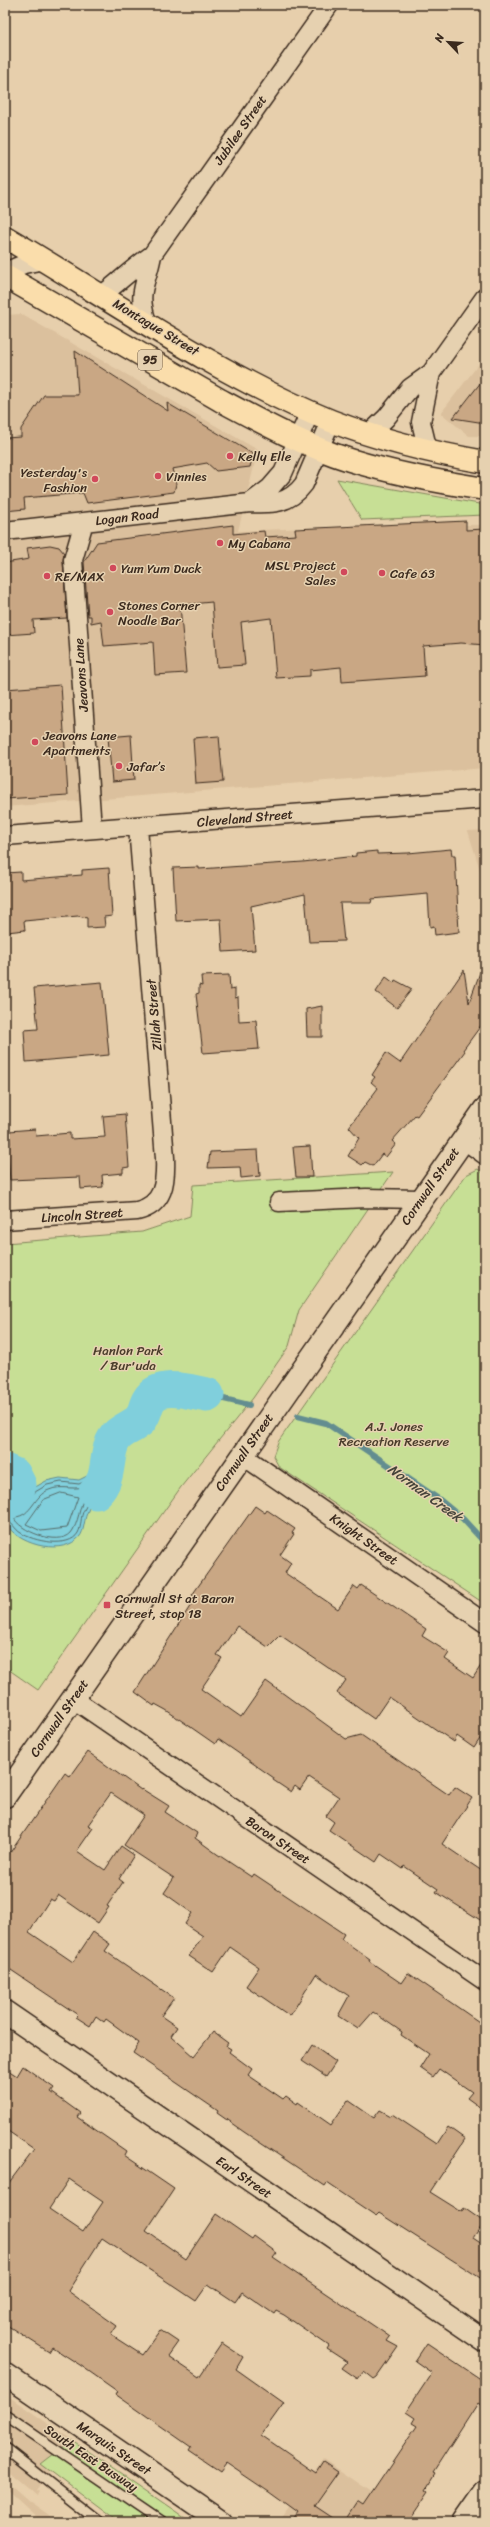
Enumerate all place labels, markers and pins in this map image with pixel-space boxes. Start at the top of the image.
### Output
place label: Kelly Elle [238,445,292,468]
marker: Kelly Elle [225,451,235,461]
place label: Yesterday's Fashion [21,461,88,499]
place label: Vinnies [166,465,207,488]
marker: Vinnies [153,471,163,481]
marker: Yesterday's Fashion [90,474,100,484]
place label: My Cabana [228,532,291,555]
marker: My Cabana [215,538,225,548]
place label: MSL Project Sales [265,554,336,592]
place label: Yum Yum Duck [121,557,202,580]
place label: Cafe 63 [390,562,435,585]
marker: Yum Yum Duck [108,563,118,573]
place label: RE/MAX [55,565,105,588]
marker: MSL Project Sales [339,567,349,577]
marker: Cafe 63 [377,568,387,578]
marker: RE/MAX [42,571,52,581]
place label: Stones Corner Noodle Bar [118,594,200,632]
marker: Stones Corner Noodle Bar [105,607,115,617]
place label: Jeavons Lane Apartments [42,724,117,762]
marker: Jeavons Lane Apartments [30,737,40,747]
place label: Jafar’s [126,755,166,778]
marker: Jafar’s [114,761,124,771]
place label: Cornwall St at Baron Street, stop 18 [115,1587,234,1625]
marker: Cornwall St at Baron Street, stop 18 [102,1600,112,1610]

